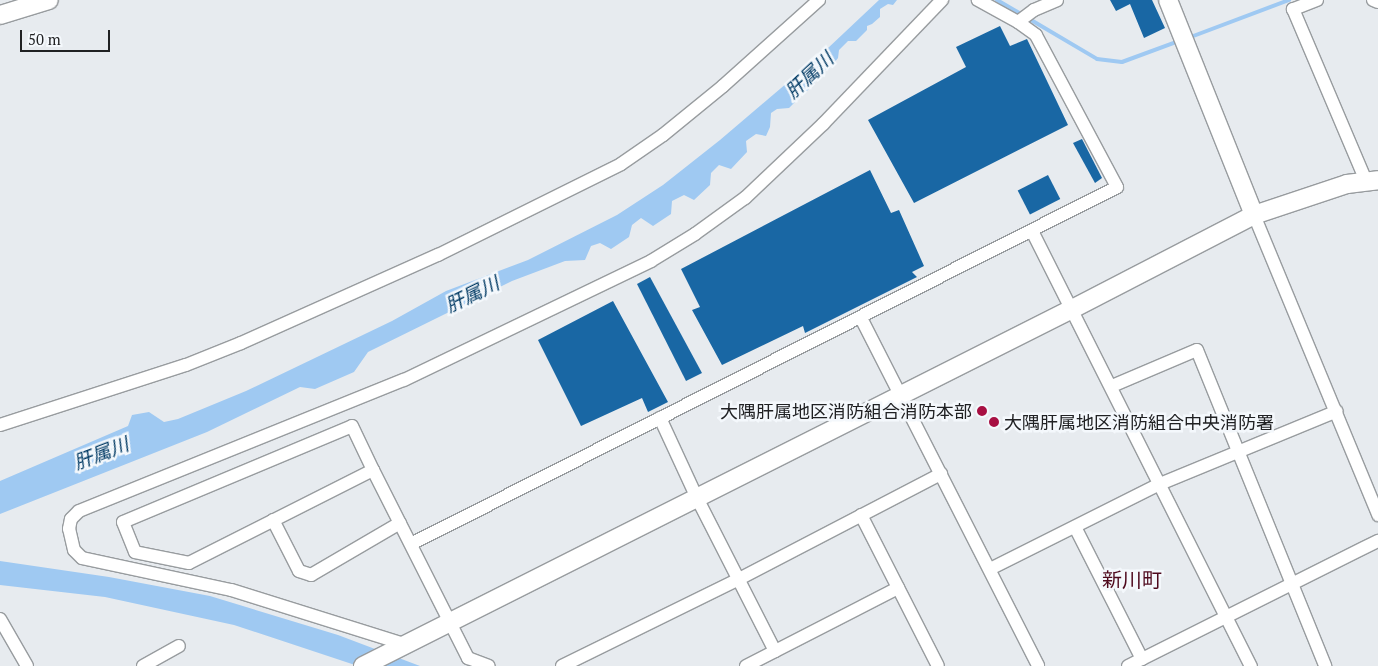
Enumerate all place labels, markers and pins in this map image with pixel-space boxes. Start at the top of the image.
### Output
place label: 大隅肝属地区消防組合消防本部 [720,400,972,422]
marker: 大隅肝属地区消防組合消防本部 [976,405,988,417]
place label: 大隅肝属地区消防組合中央消防署 [1004,411,1274,433]
marker: 大隅肝属地区消防組合中央消防署 [988,416,1000,428]

